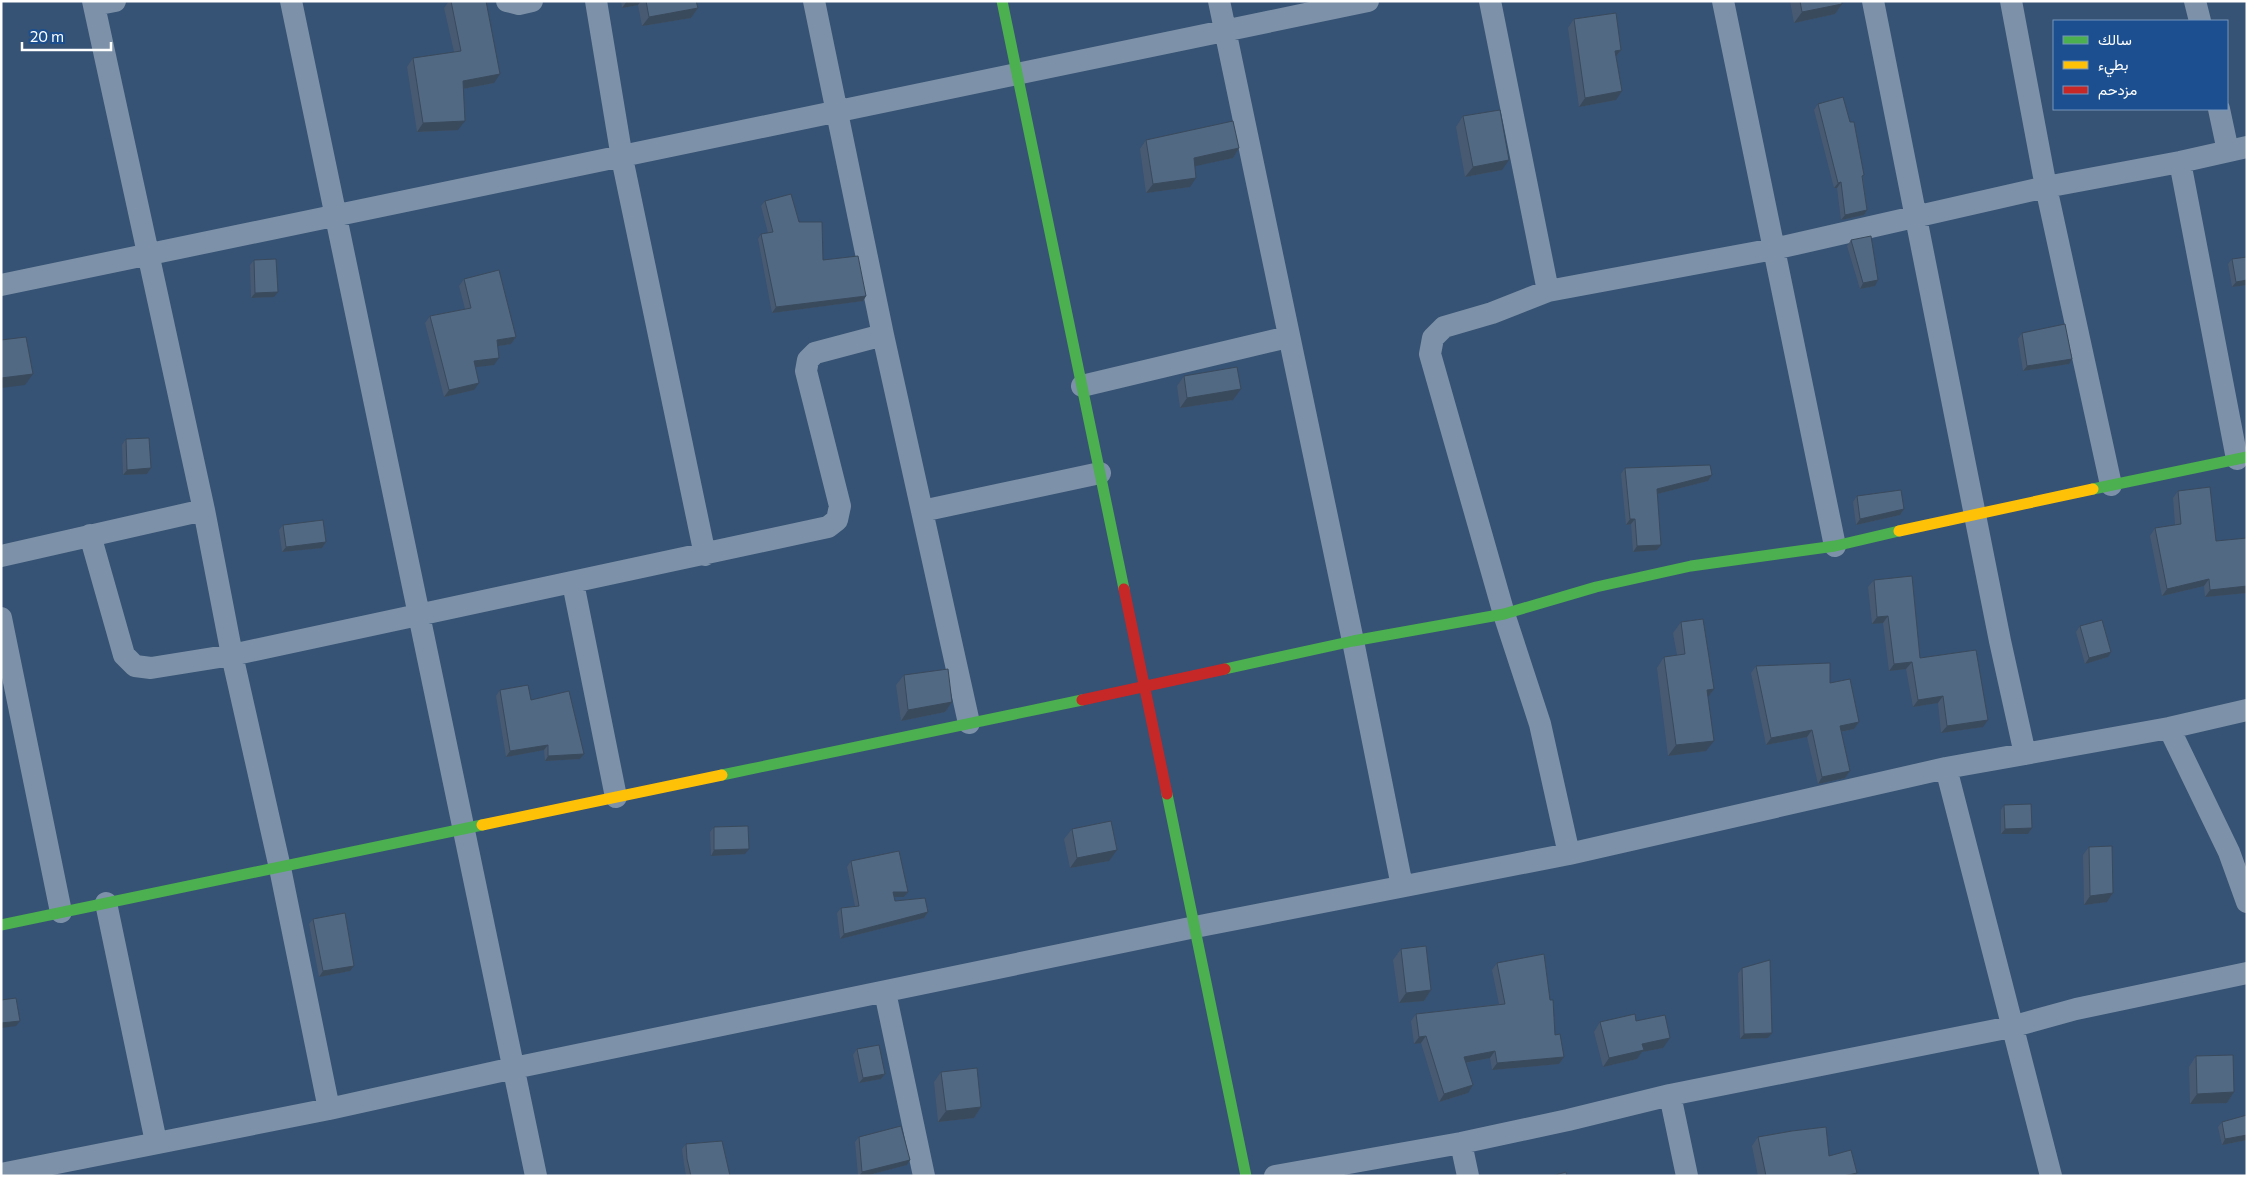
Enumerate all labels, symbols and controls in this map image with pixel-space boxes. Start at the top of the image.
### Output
scale bar [22,20,111,52]
legend [2053,20,2228,110]
text: 20 m [30,27,64,45]
text: سالك [2098,30,2132,48]
text: بطيء [2098,55,2128,78]
text: مزدحم [2098,80,2137,100]

